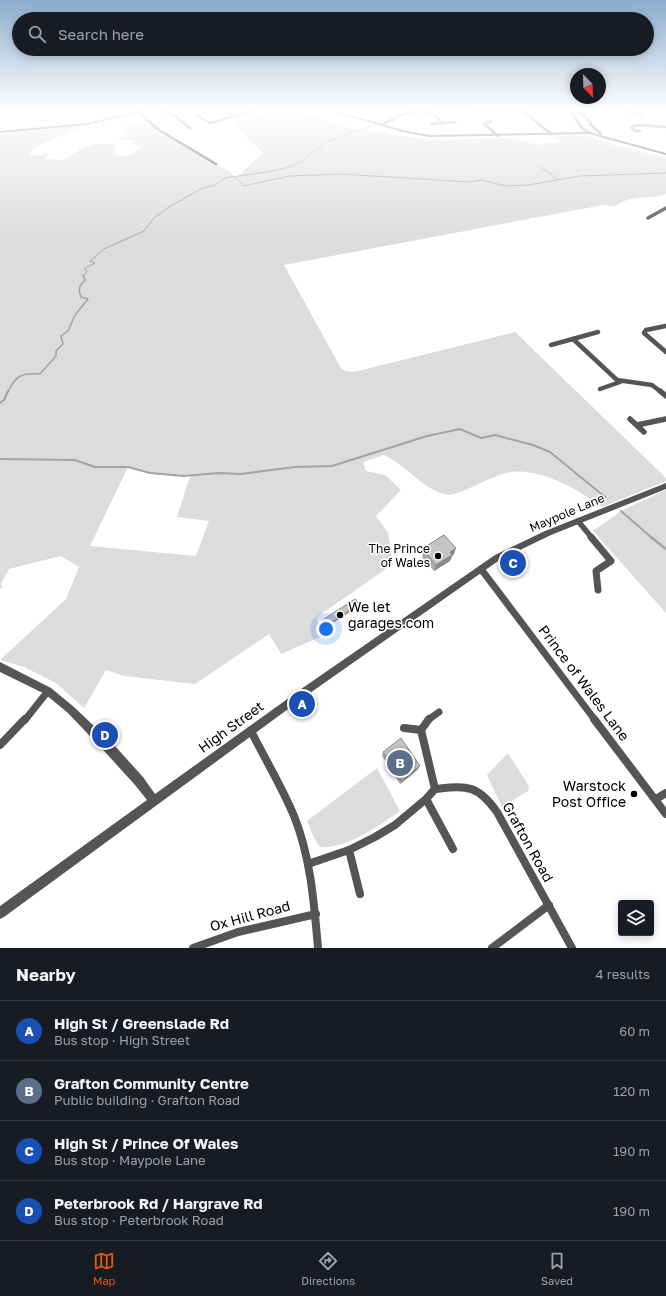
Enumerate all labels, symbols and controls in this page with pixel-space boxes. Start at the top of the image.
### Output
search box [12,12,654,56]
icon: search [26,23,48,45]
text: Search here [58,25,144,43]
north arrow [570,68,606,104]
street label: Maypole Lane [527,490,607,535]
place label: The Prince of Wales [369,541,430,570]
pin: C [500,548,526,578]
marker: The Prince of Wales [433,551,443,561]
place label: We let garages.com [348,598,434,631]
marker: We let garages.com [335,610,345,620]
your location [316,619,336,639]
street label: Prince of Wales Lane [535,622,633,744]
pin: A [289,689,315,719]
street label: High Street [195,697,267,756]
pin: D [92,720,118,750]
pin: B [387,748,413,778]
place label: Warstock Post Office [552,777,626,810]
marker: Warstock Post Office [629,789,639,799]
street label: Grafton Road [499,799,557,885]
street label: Ox Hill Road [208,897,292,934]
map controls [618,900,654,936]
button: layers [618,900,654,936]
text: Nearby [16,964,76,985]
text: 4 results [596,966,650,982]
text: High St / Greenslade Rd [54,1014,229,1032]
text: A [24,1023,34,1039]
text: 60 m [619,1023,650,1039]
text: Bus stop · High Street [54,1032,190,1048]
text: Grafton Community Centre [54,1074,249,1092]
text: B [24,1083,34,1099]
text: 120 m [613,1083,650,1099]
text: Public building · Grafton Road [54,1092,240,1108]
text: High St / Prince Of Wales [54,1134,238,1152]
text: C [24,1143,34,1159]
text: 190 m [613,1143,650,1159]
text: Bus stop · Maypole Lane [54,1152,206,1168]
text: Peterbrook Rd / Hargrave Rd [54,1194,263,1212]
text: D [24,1203,34,1219]
text: 190 m [613,1203,650,1219]
text: Bus stop · Peterbrook Road [54,1212,224,1228]
tab: Map [93,1250,115,1287]
tab: Directions [301,1250,355,1287]
tab: Saved [541,1250,573,1287]

